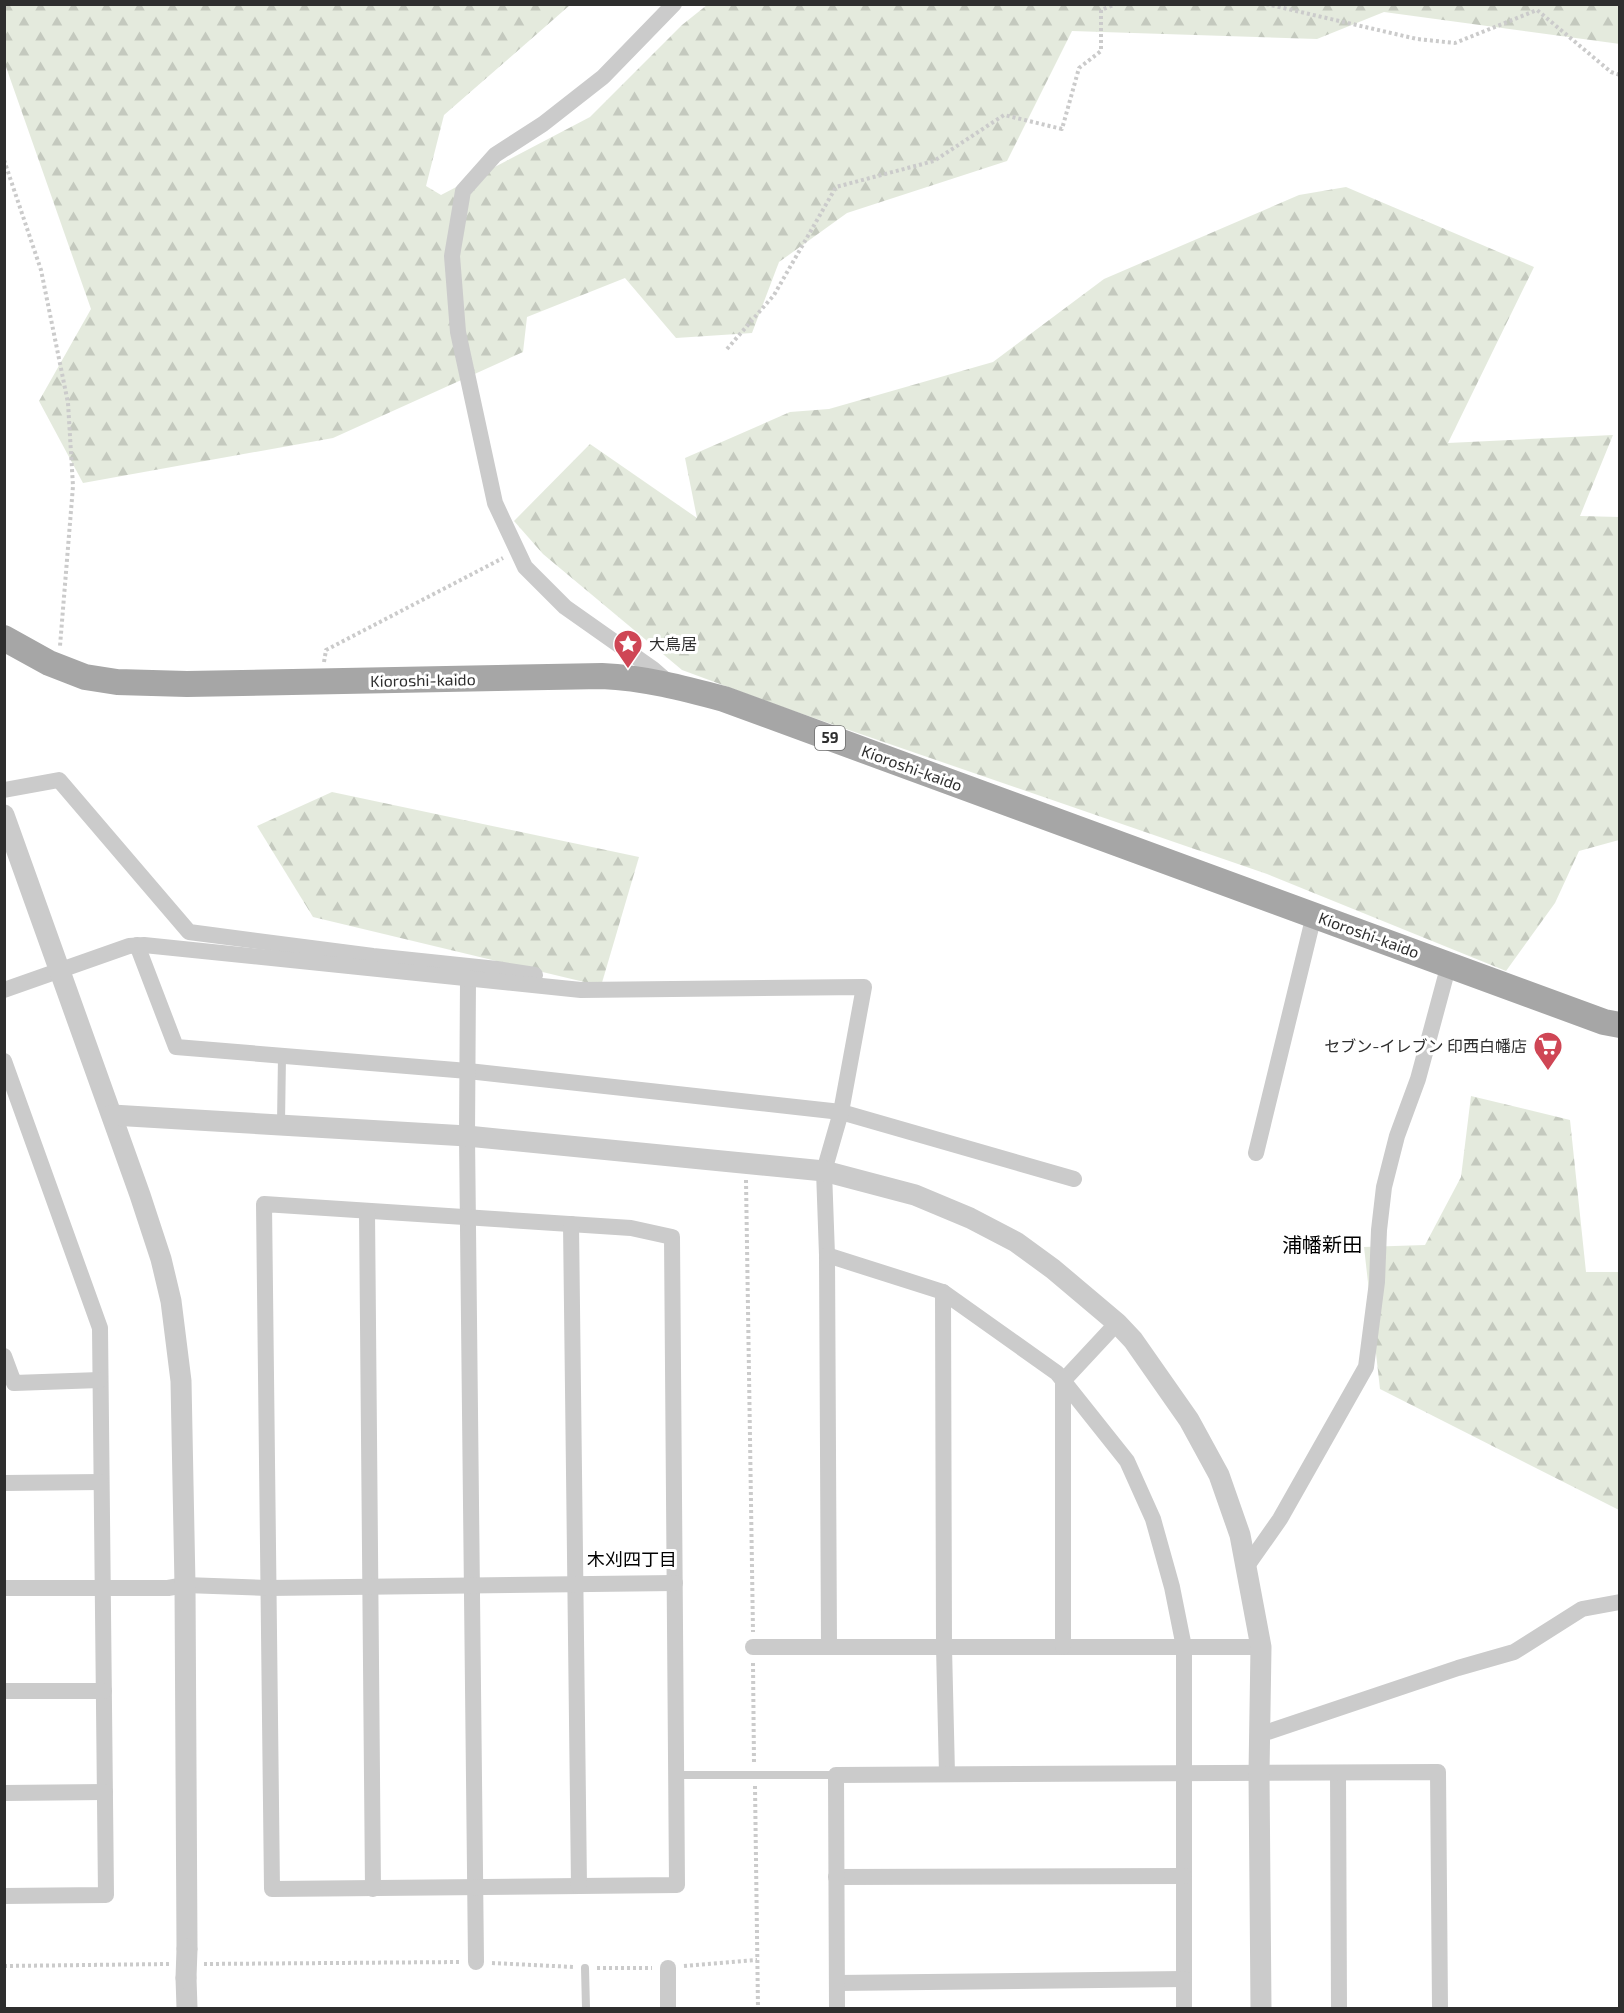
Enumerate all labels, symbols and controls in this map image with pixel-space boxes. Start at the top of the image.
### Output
place icon: 大鳥居 [612,628,644,670]
place label: 大鳥居 [649,634,697,653]
street label: Kioroshi-kaido [370,669,476,690]
road number: 59 [815,726,845,750]
street label: Kioroshi-kaido [859,741,965,795]
street label: Kioroshi-kaido [1316,908,1422,962]
supermarket icon: セブン-イレブン 印西白幡店 [1532,1030,1564,1072]
place label: セブン-イレブン 印西白幡店 [1324,1036,1527,1055]
district label: 浦幡新田 [1282,1232,1362,1256]
district label: 木刈四丁目 [587,1548,677,1570]

